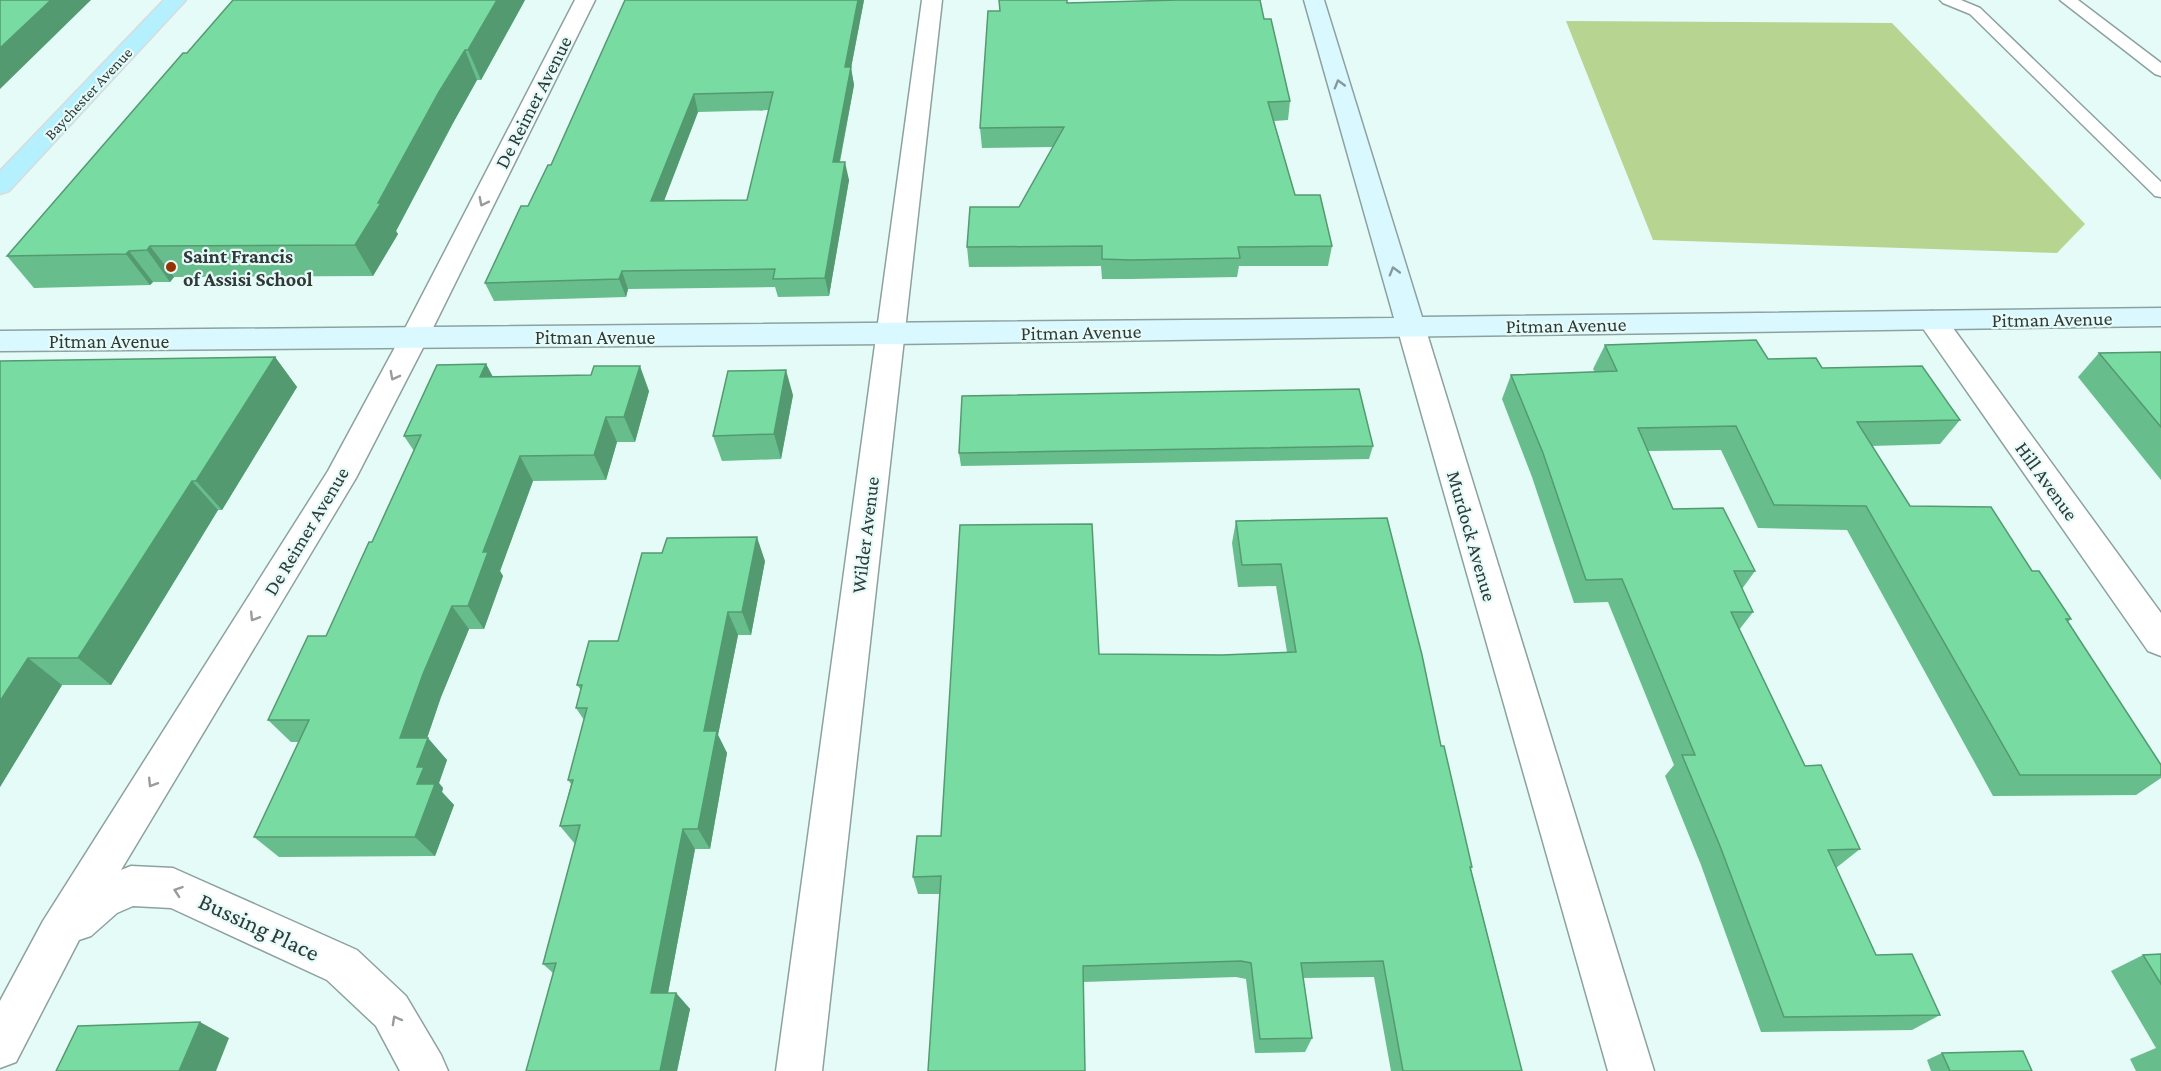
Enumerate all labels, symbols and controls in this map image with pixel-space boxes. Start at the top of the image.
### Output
street label: De Reimer Avenue [490,32,576,172]
street label: Baychester Avenue [41,44,136,144]
one-way arrow [1334,79,1346,90]
one-way arrow [478,196,490,207]
place label: Saint Francis of Assisi School [183,245,313,290]
marker: Saint Francis of Assisi School [164,260,178,274]
one-way arrow [1389,266,1401,277]
street label: Pitman Avenue [1992,307,2113,331]
street label: Pitman Avenue [1506,313,1627,337]
street label: Pitman Avenue [1021,320,1142,344]
street label: Pitman Avenue [535,326,656,348]
street label: Pitman Avenue [49,330,170,352]
one-way arrow [390,370,401,380]
street label: Hill Avenue [2011,438,2083,525]
street label: De Reimer Avenue [259,463,353,599]
street label: Murdock Avenue [1443,468,1501,604]
street label: Wilder Avenue [847,475,883,595]
one-way arrow [250,611,262,621]
one-way arrow [148,777,160,787]
one-way arrow [173,885,183,898]
street label: Bussing Place [195,887,324,966]
one-way arrow [392,1016,403,1026]

